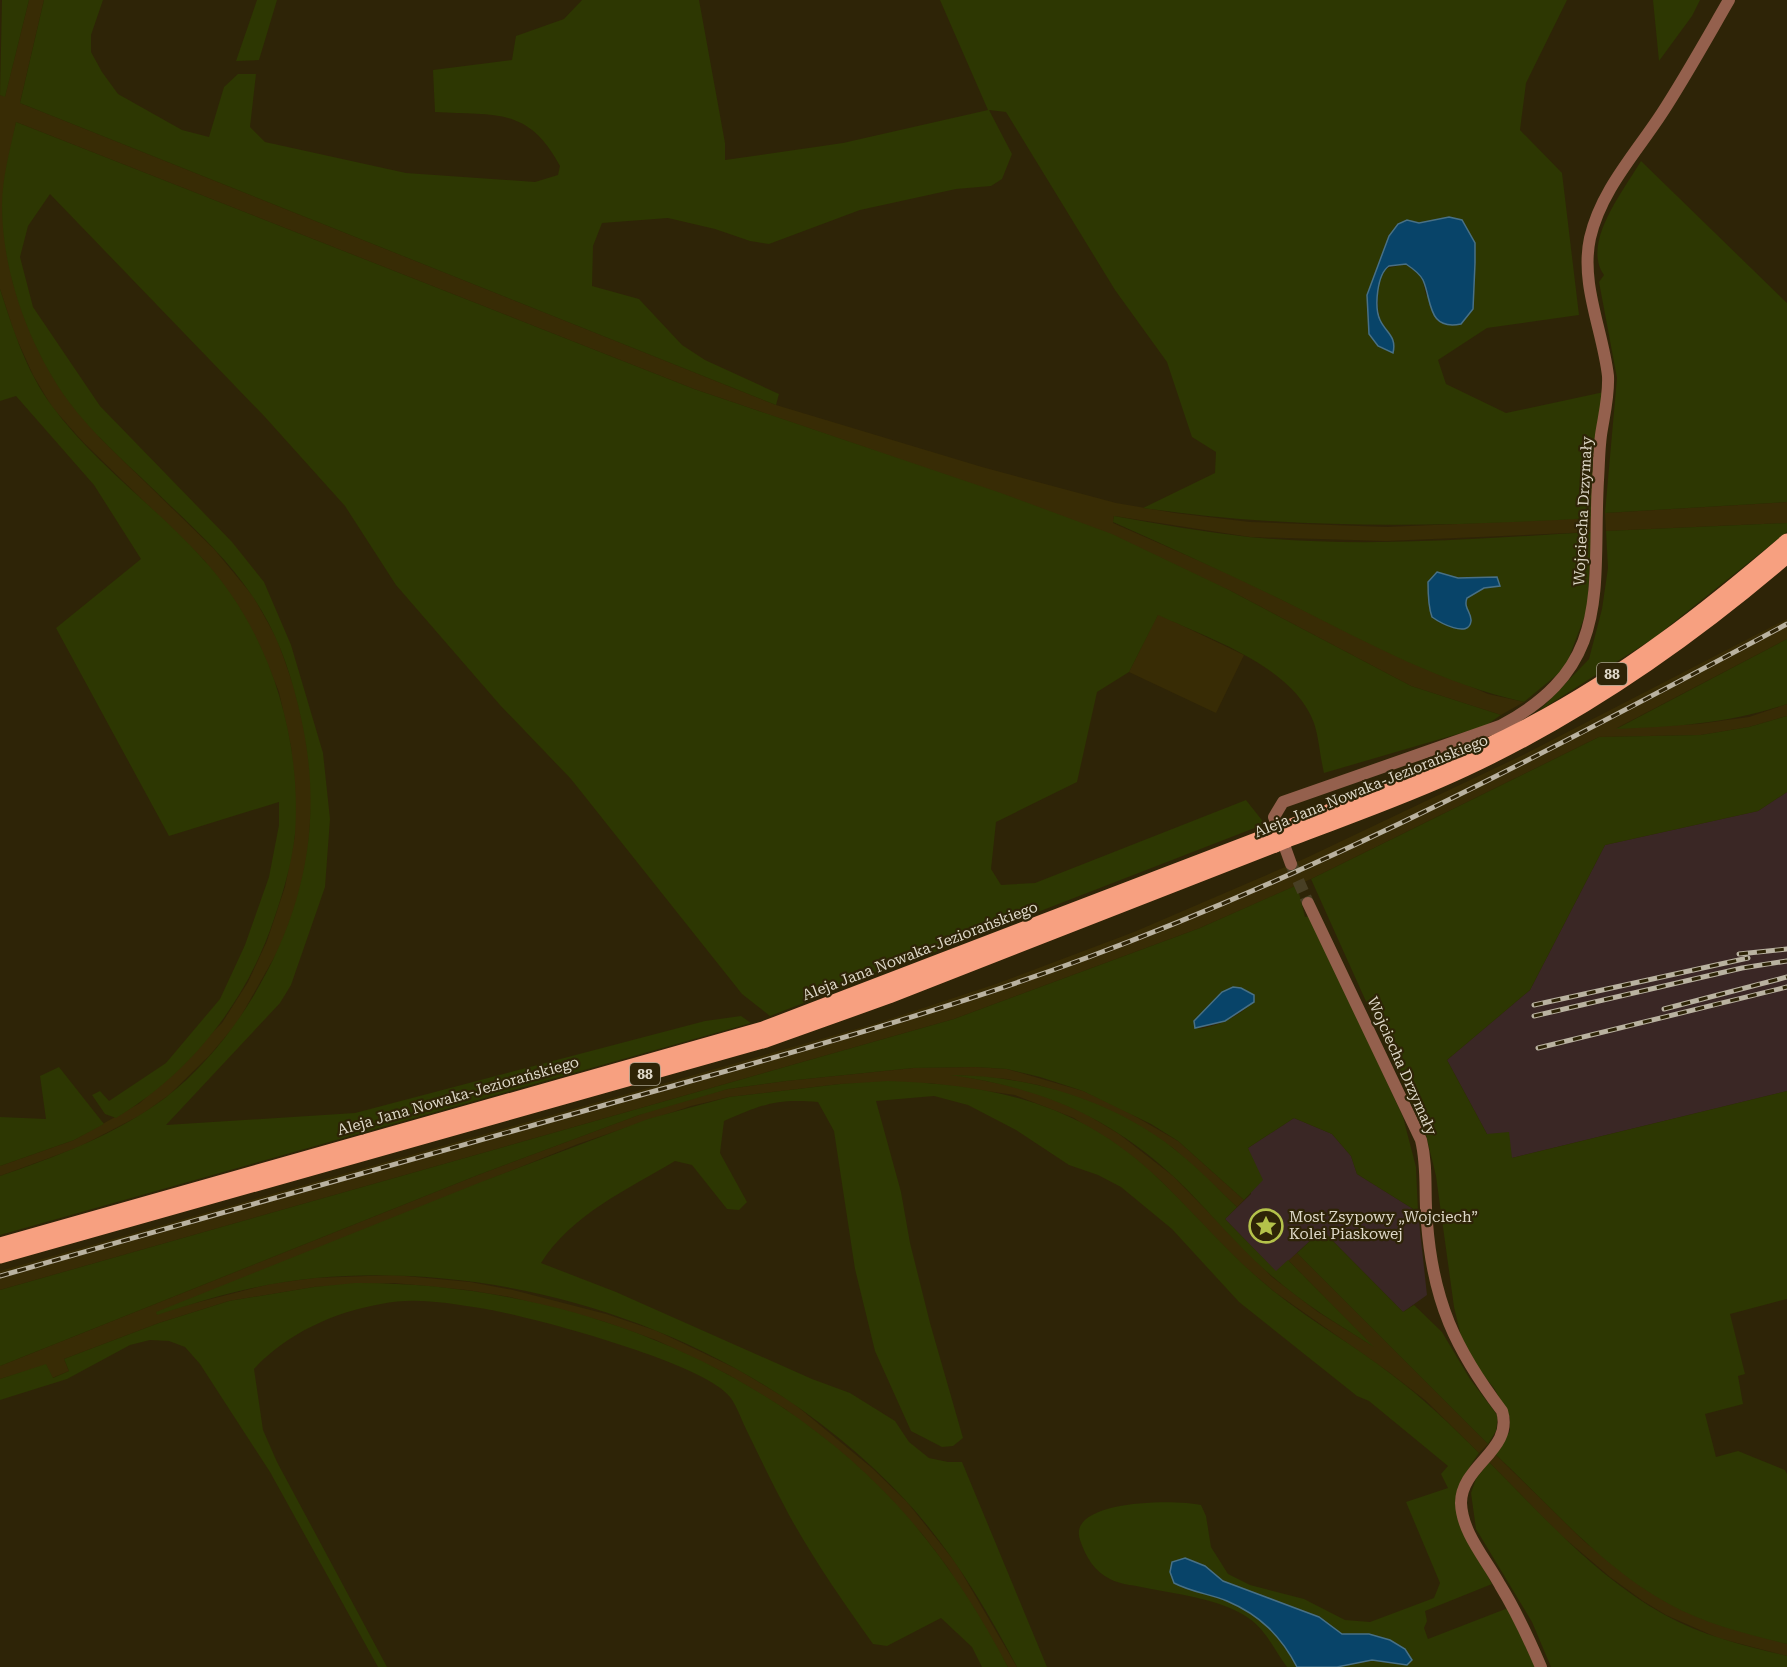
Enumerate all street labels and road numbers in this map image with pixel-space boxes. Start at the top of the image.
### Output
street label: Wojciecha Drzymały [1570,436,1596,586]
road number: 88 [1597,663,1627,685]
street label: Aleja Jana Nowaka-Jeziorańskiego [1251,731,1491,841]
street label: Aleja Jana Nowaka-Jeziorańskiego [800,898,1040,1004]
street label: Wojciecha Drzymały [1363,994,1441,1138]
street label: Aleja Jana Nowaka-Jeziorańskiego [335,1053,581,1139]
road number: 88 [630,1063,660,1085]

